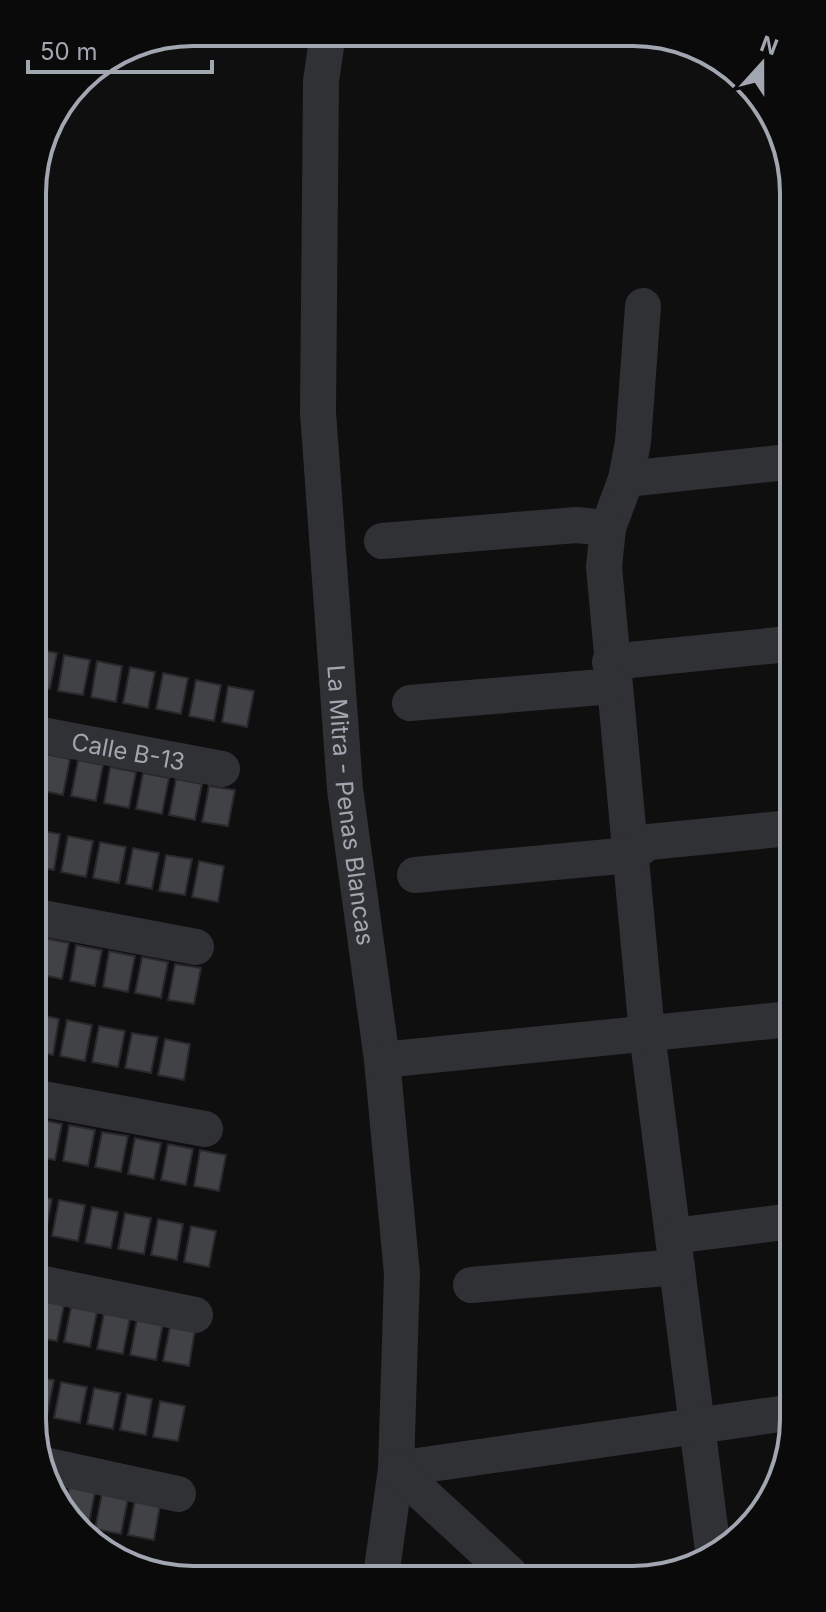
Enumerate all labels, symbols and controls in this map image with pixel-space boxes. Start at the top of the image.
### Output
scale bar [28,24,212,74]
north arrow [722,24,802,104]
text: N [757,30,782,60]
text: 50 m [40,37,98,66]
street label: La Mitra - Penas Blancas [322,664,381,947]
street label: Calle B-13 [69,727,187,776]

